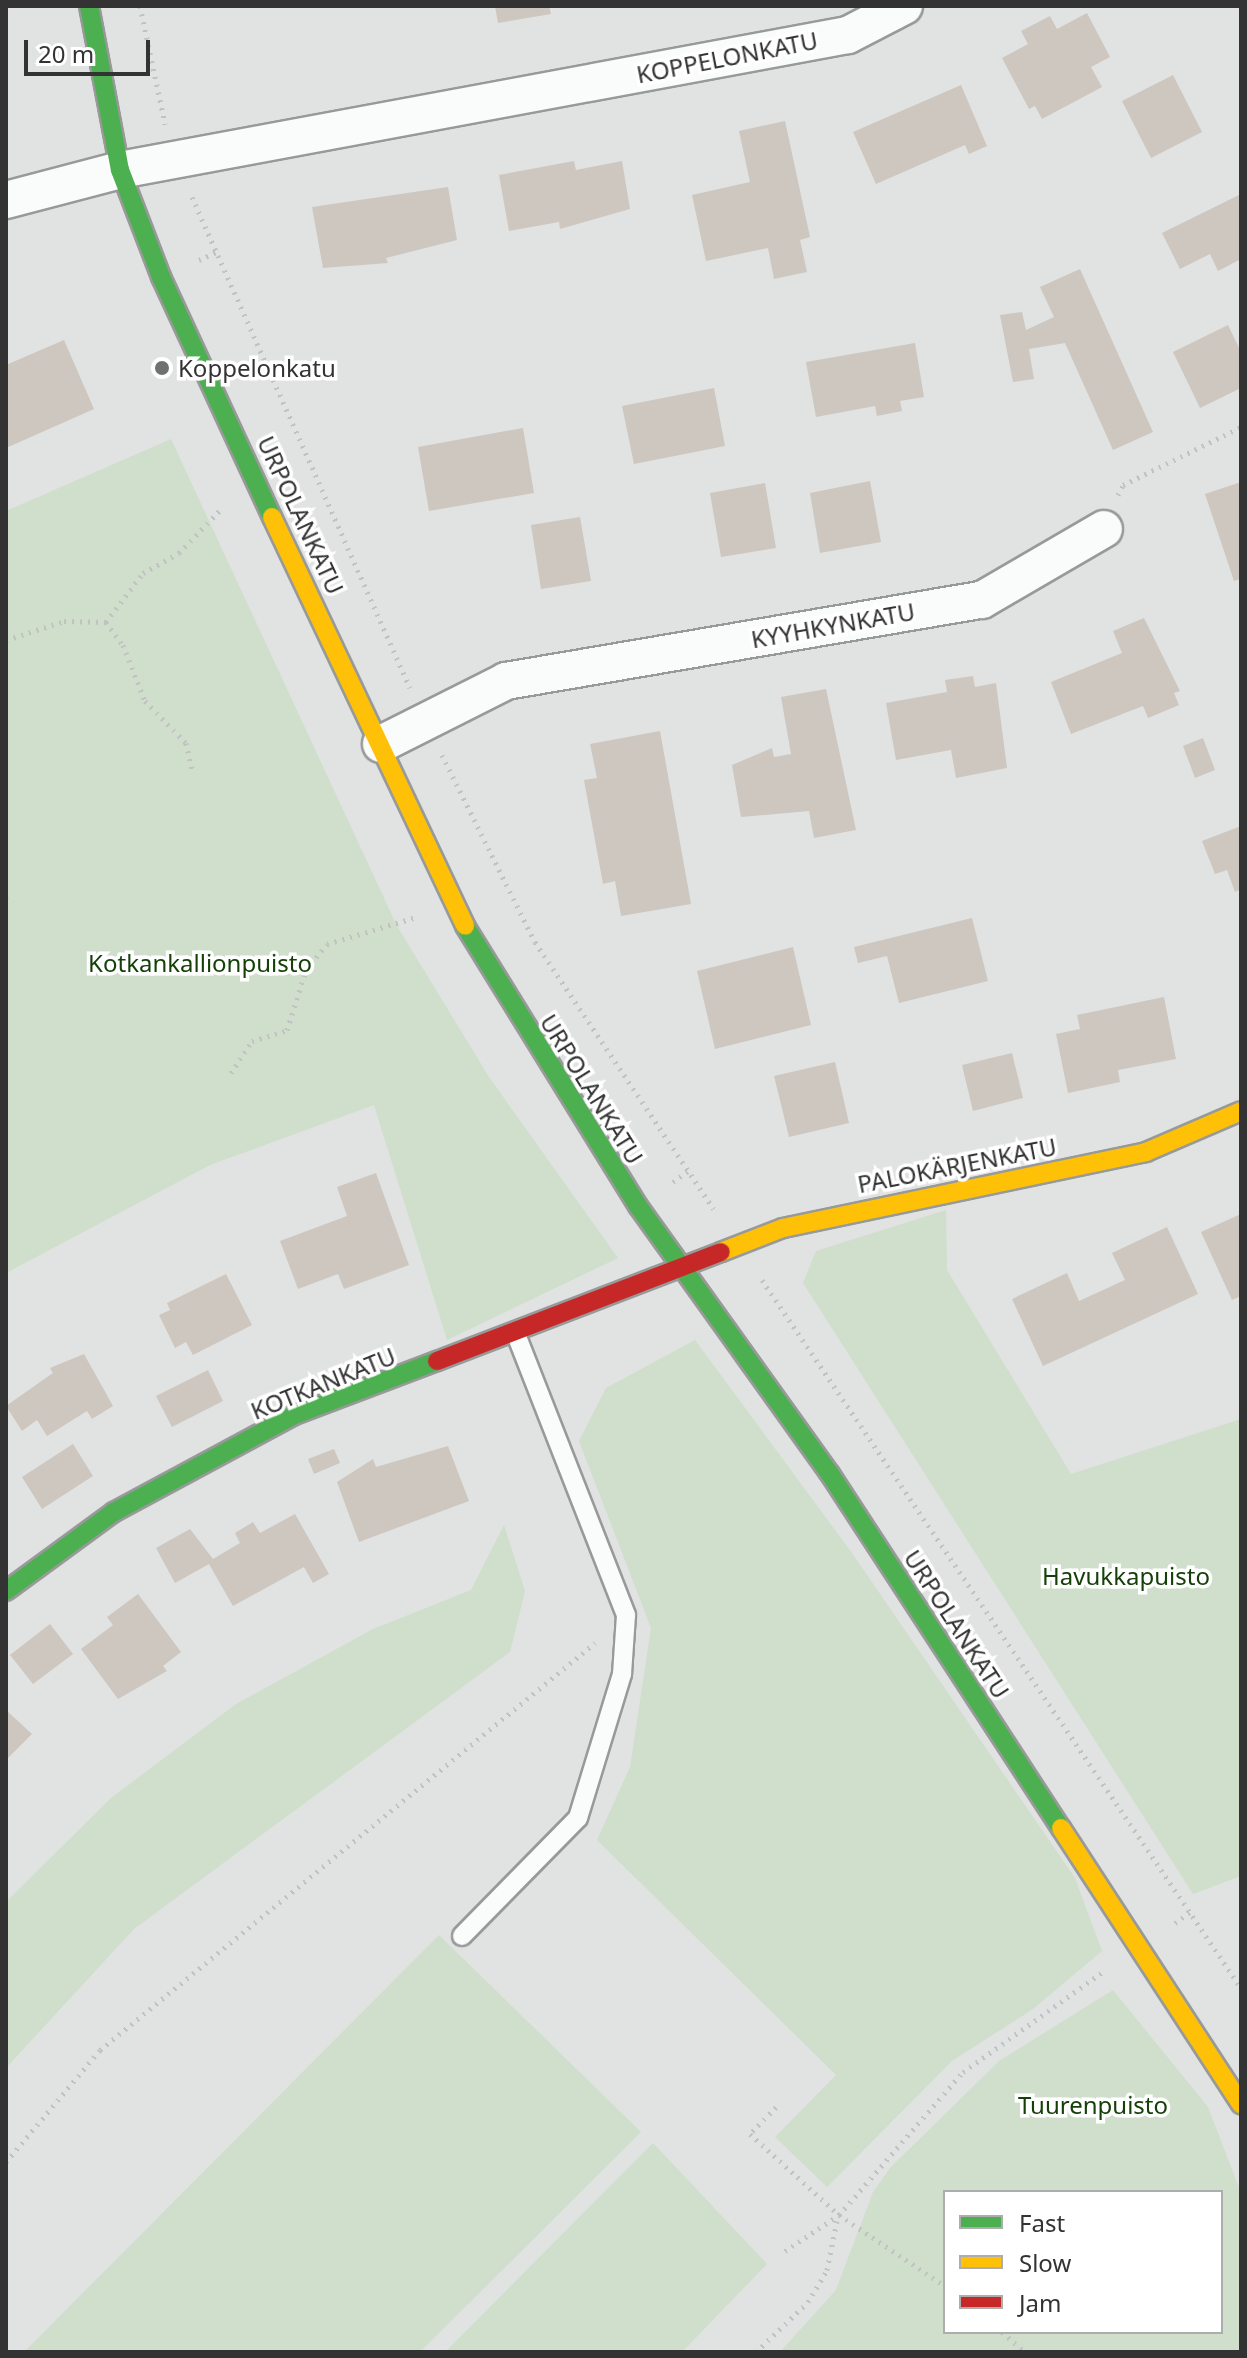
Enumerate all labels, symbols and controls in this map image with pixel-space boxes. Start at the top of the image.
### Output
scale bar [28,24,154,74]
street label: KOPPELONKATU [634,25,820,89]
text: 20 m [38,37,94,70]
place label: Koppelonkatu [178,354,336,382]
marker: Koppelonkatu [153,359,171,377]
street label: URPOLANKATU [252,431,350,599]
street label: KYYHKYNKATU [749,596,917,654]
park label: Kotkankallionpuisto [88,949,312,977]
street label: URPOLANKATU [534,1009,650,1169]
street label: PALOKÄRJENKATU [855,1132,1059,1198]
street label: KOTKANKATU [246,1341,400,1425]
street label: URPOLANKATU [898,1544,1016,1704]
park label: Havukkapuisto [1042,1562,1210,1590]
park label: Tuurenpuisto [1018,2091,1168,2119]
legend [943,2190,1223,2334]
text: Fast [1019,2206,1065,2239]
text: Slow [1019,2246,1071,2279]
text: Jam [1019,2286,1061,2319]

